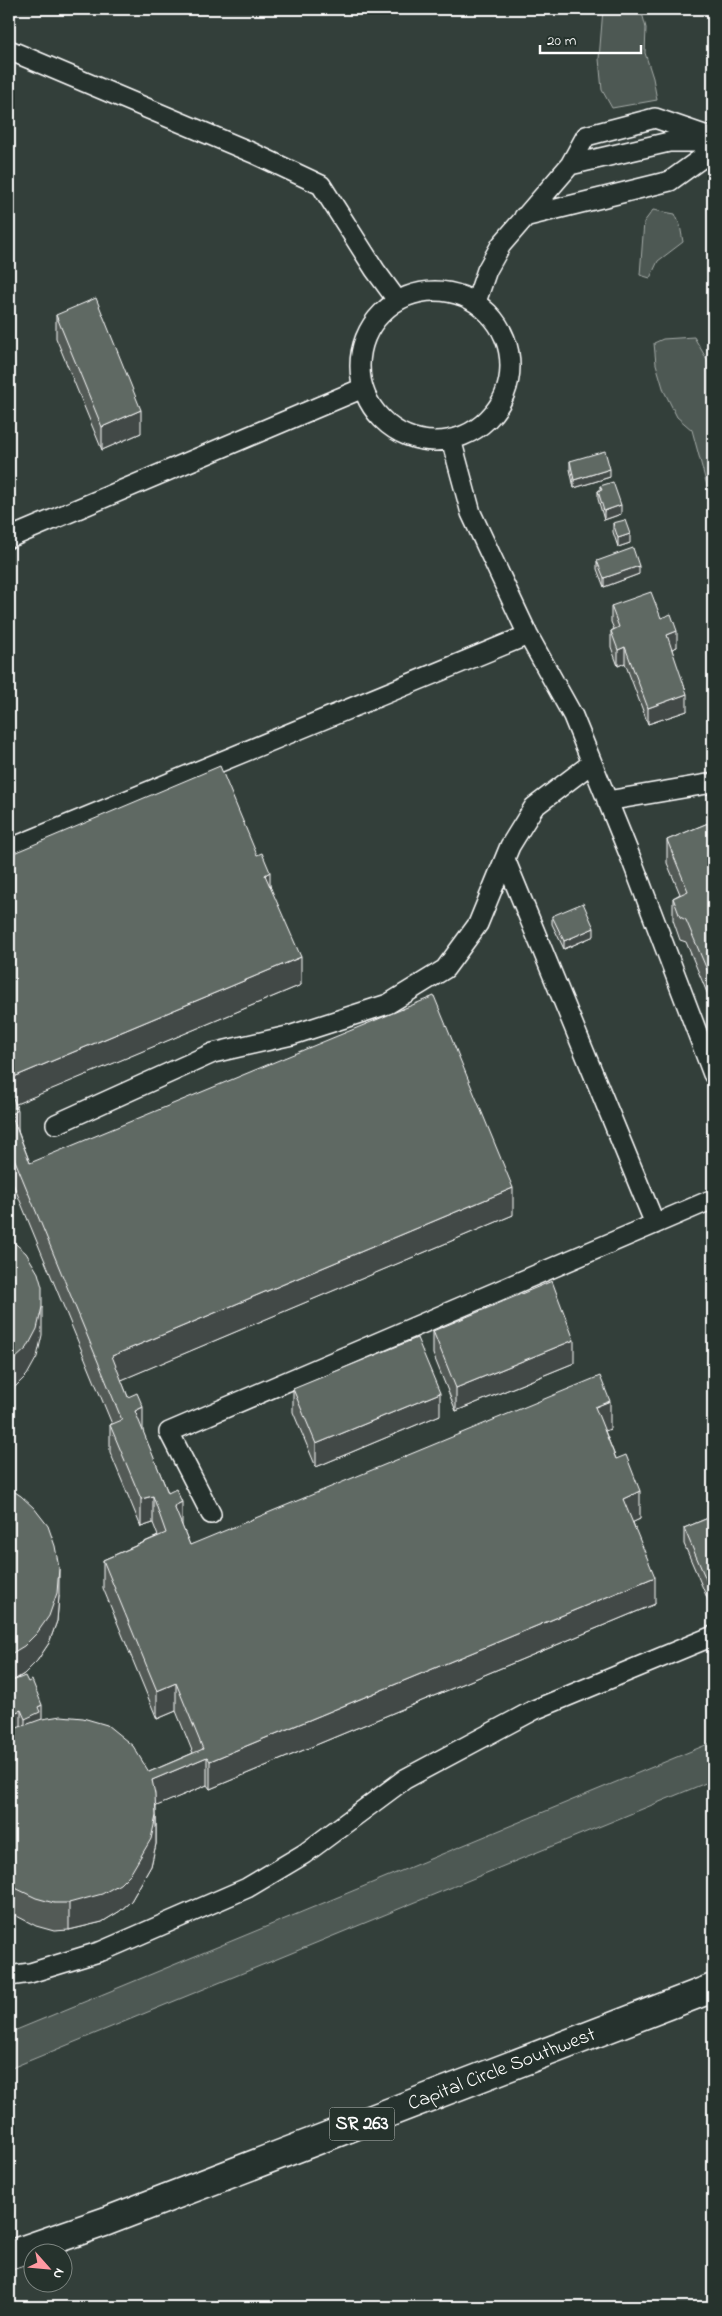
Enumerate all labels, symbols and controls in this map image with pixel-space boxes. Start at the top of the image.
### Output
scale bar [540,22,641,54]
text: 20 m [547,30,577,52]
street label: Capital Circle Southwest [404,2021,600,2119]
road number: SR 263 [330,2108,394,2140]
north arrow [22,2244,72,2294]
text: N [47,2264,70,2282]

